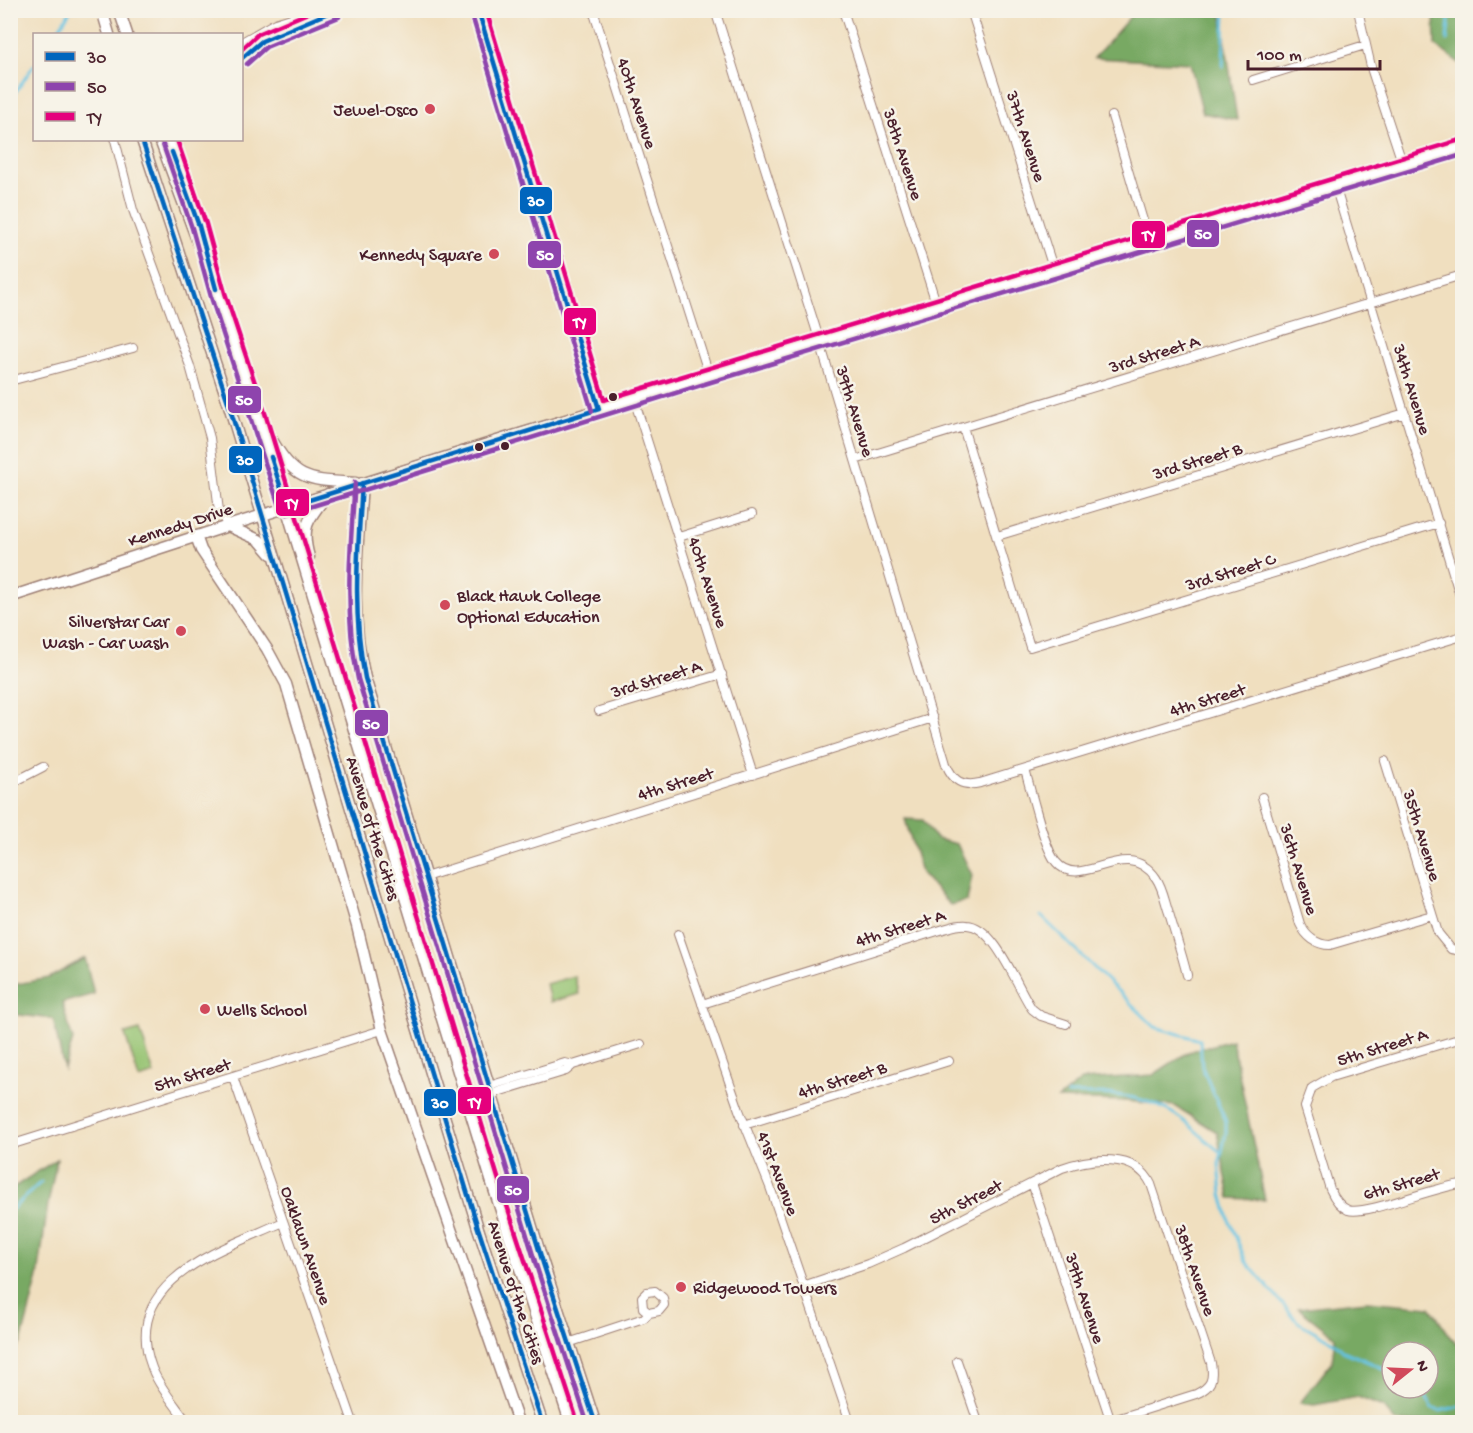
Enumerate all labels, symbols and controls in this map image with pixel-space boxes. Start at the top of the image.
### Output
legend [33,33,243,141]
scale bar [1248,33,1380,71]
text: 100 m [1256,46,1302,67]
text: 30 [86,49,107,70]
street label: 40th Avenue [611,56,660,152]
text: 50 [87,79,107,100]
street label: 37th Avenue [1000,88,1049,185]
place label: Jewel-Osco [333,101,418,122]
marker: Jewel-Osco [423,102,437,116]
street label: 38th Avenue [877,106,926,204]
text: TY [86,109,102,130]
line badge: 30 [519,186,553,215]
text: 30 [526,194,545,213]
line badge: 50 [1186,219,1220,248]
line badge: TY [1131,220,1166,249]
text: 50 [1194,227,1212,246]
text: TY [1140,228,1156,247]
line badge: 50 [527,240,562,269]
place label: Kennedy Square [360,246,483,267]
marker: Kennedy Square [487,247,501,261]
text: 50 [536,248,554,267]
line badge: TY [563,307,597,336]
text: TY [571,315,587,334]
street label: 3rd Street A [1106,331,1204,379]
street label: 34th Avenue [1387,341,1434,438]
street label: 39th Avenue [830,363,878,460]
line badge: 50 [227,385,262,414]
unlabelled marker [607,391,619,403]
text: 50 [235,393,253,412]
street label: 3rd Street B [1150,439,1246,486]
unlabelled marker [499,440,511,452]
unlabelled marker [473,441,485,453]
line badge: 30 [228,445,263,474]
text: 30 [235,453,254,472]
line badge: TY [275,488,310,517]
text: TY [283,496,299,515]
street label: Kennedy Drive [126,499,236,553]
street label: 40th Avenue [682,535,731,631]
street label: 3rd Street C [1182,549,1279,597]
place label: Black Hawk College Optional Education [456,587,602,629]
marker: Black Hawk College Optional Education [438,598,452,612]
place label: Silverstar Car Wash - Car wash [43,613,171,655]
marker: Silverstar Car Wash - Car wash [174,624,188,638]
street label: 3rd Street A [608,656,706,704]
street label: 4th Street [1167,679,1250,723]
line badge: 50 [354,709,389,737]
text: 50 [362,717,380,736]
street label: Avenue of the Cities [340,754,404,904]
street label: 4th Street [635,763,718,807]
street label: 35th Avenue [1397,787,1445,885]
street label: 36th Avenue [1274,821,1322,918]
street label: 4th Street A [853,905,949,953]
place label: Wells School [217,1001,307,1022]
marker: Wells School [198,1002,212,1016]
street label: 5th Street A [1335,1024,1432,1072]
street label: 5th Street [152,1054,235,1098]
street label: 4th Street B [796,1058,890,1105]
line badge: TY [457,1086,492,1115]
line badge: 30 [423,1088,457,1117]
text: TY [466,1095,482,1114]
text: 30 [430,1096,449,1115]
street label: 41st Avenue [751,1129,803,1219]
street label: 6th Street [1361,1164,1444,1206]
line badge: 50 [496,1175,530,1204]
street label: 5th Street [926,1175,1007,1230]
text: 50 [504,1183,522,1202]
street label: Oaklawn Avenue [275,1184,335,1308]
street label: Avenue of the Cities [482,1219,548,1368]
street label: 38th Avenue [1168,1222,1219,1320]
street label: 39th Avenue [1059,1250,1108,1347]
place label: Ridgewood Towers [693,1279,838,1300]
marker: Ridgewood Towers [674,1280,688,1294]
north arrow [1380,1340,1440,1400]
text: N [1410,1359,1432,1375]

